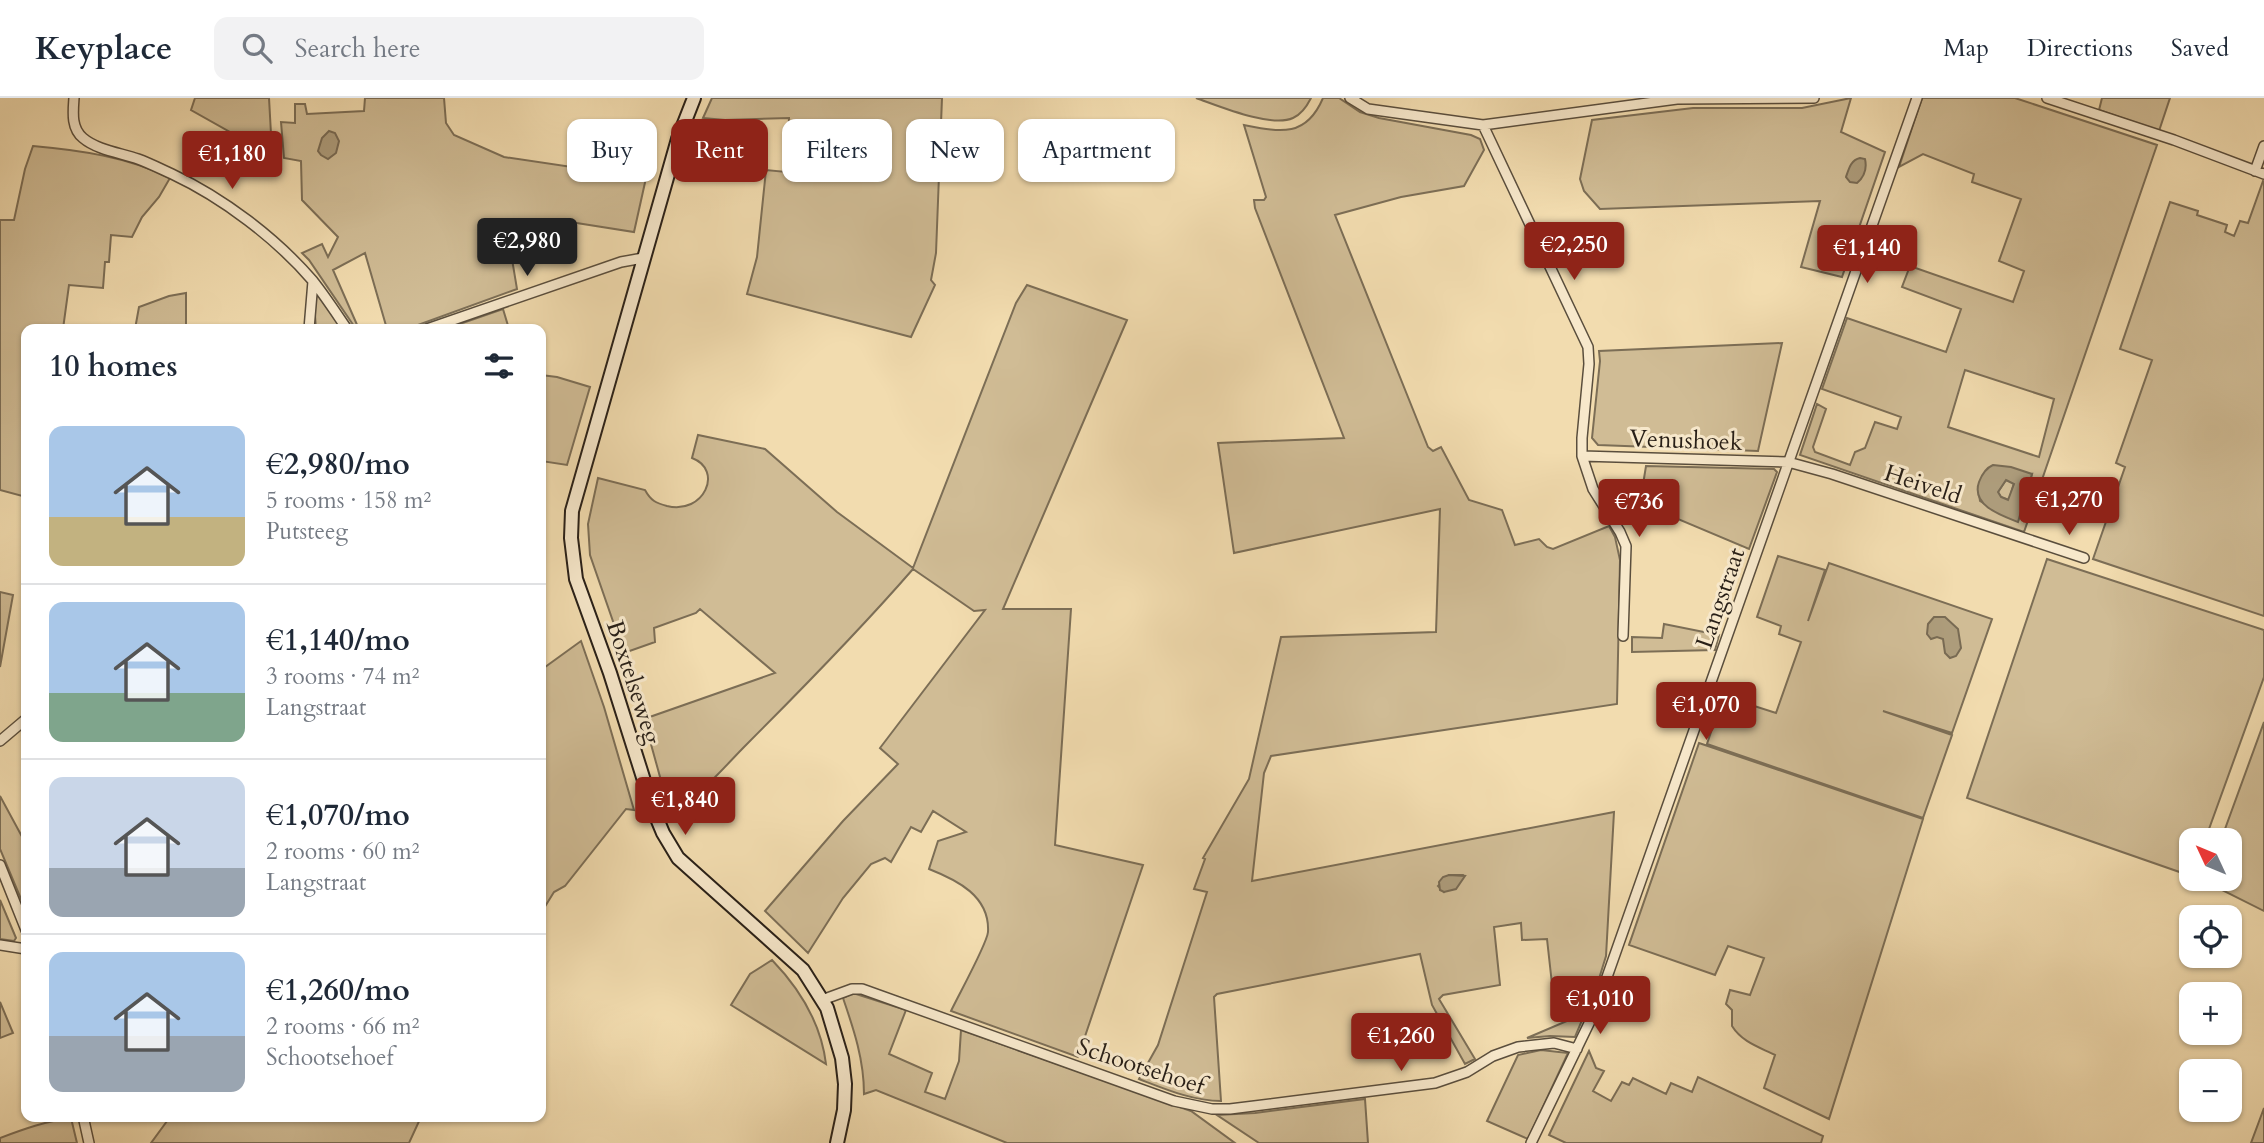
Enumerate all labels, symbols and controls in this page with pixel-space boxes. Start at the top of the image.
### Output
search box [214,17,704,80]
text: Keyplace [35,26,172,71]
icon: search [238,29,276,67]
text: Search here [294,31,420,66]
text: Map [1943,32,1989,65]
text: Directions [2027,32,2133,65]
text: Saved [2171,32,2229,65]
chip: Buy [567,119,657,182]
chip: Rent [671,119,768,182]
chip: Filters [782,119,892,182]
chip: New [906,119,1004,182]
chip: Apartment [1018,119,1175,182]
pin: €1,180 [175,132,289,191]
text: €1,180 [198,138,266,169]
pin: €2,980 [470,218,584,278]
pin: €2,250 [1517,222,1631,282]
text: €2,980 [493,225,561,256]
pin: €1,140 [1810,226,1924,285]
text: €2,250 [1540,229,1608,260]
text: €1,140 [1833,232,1901,263]
text: 10 homes [49,346,178,387]
icon: filters [480,347,518,385]
street label: Venushoek [1629,422,1743,459]
text: €2,980/mo [266,444,410,485]
icon: home [105,454,189,538]
street label: Heiveld [1880,456,1966,513]
pin: €1,270 [2012,478,2126,537]
pin: €736 [1598,480,1680,539]
text: €1,270 [2035,484,2103,515]
text: 5 rooms · 158 m² [266,485,431,516]
text: €736 [1614,486,1664,517]
text: Putsteeg [266,516,348,547]
street label: Langstraat [1688,543,1753,653]
street label: Boxtelseweg [598,616,669,749]
text: €1,140/mo [266,620,410,661]
icon: home [105,630,189,714]
text: 3 rooms · 74 m² [266,661,419,692]
pin: €1,070 [1649,682,1763,742]
text: €1,070 [1672,689,1740,720]
text: Langstraat [266,692,366,723]
pin: €1,840 [628,778,742,837]
text: €1,840 [651,784,719,815]
text: €1,070/mo [266,795,410,836]
icon: home [105,805,189,889]
north arrow [2179,828,2242,891]
map controls [2179,828,2242,1122]
text: 2 rooms · 60 m² [266,836,419,867]
text: Langstraat [266,867,366,898]
button: locate [2179,905,2242,968]
text: €1,260/mo [266,970,410,1011]
pin: €1,010 [1543,976,1657,1036]
icon: home [105,980,189,1064]
button: + [2179,982,2242,1045]
text: €1,010 [1566,983,1634,1014]
text: 2 rooms · 66 m² [266,1011,419,1042]
pin: €1,260 [1344,1014,1458,1073]
text: €1,260 [1367,1020,1435,1051]
street label: Schootsehoef [1073,1030,1213,1104]
text: Schootsehoef [266,1042,393,1073]
button: − [2179,1059,2242,1122]

